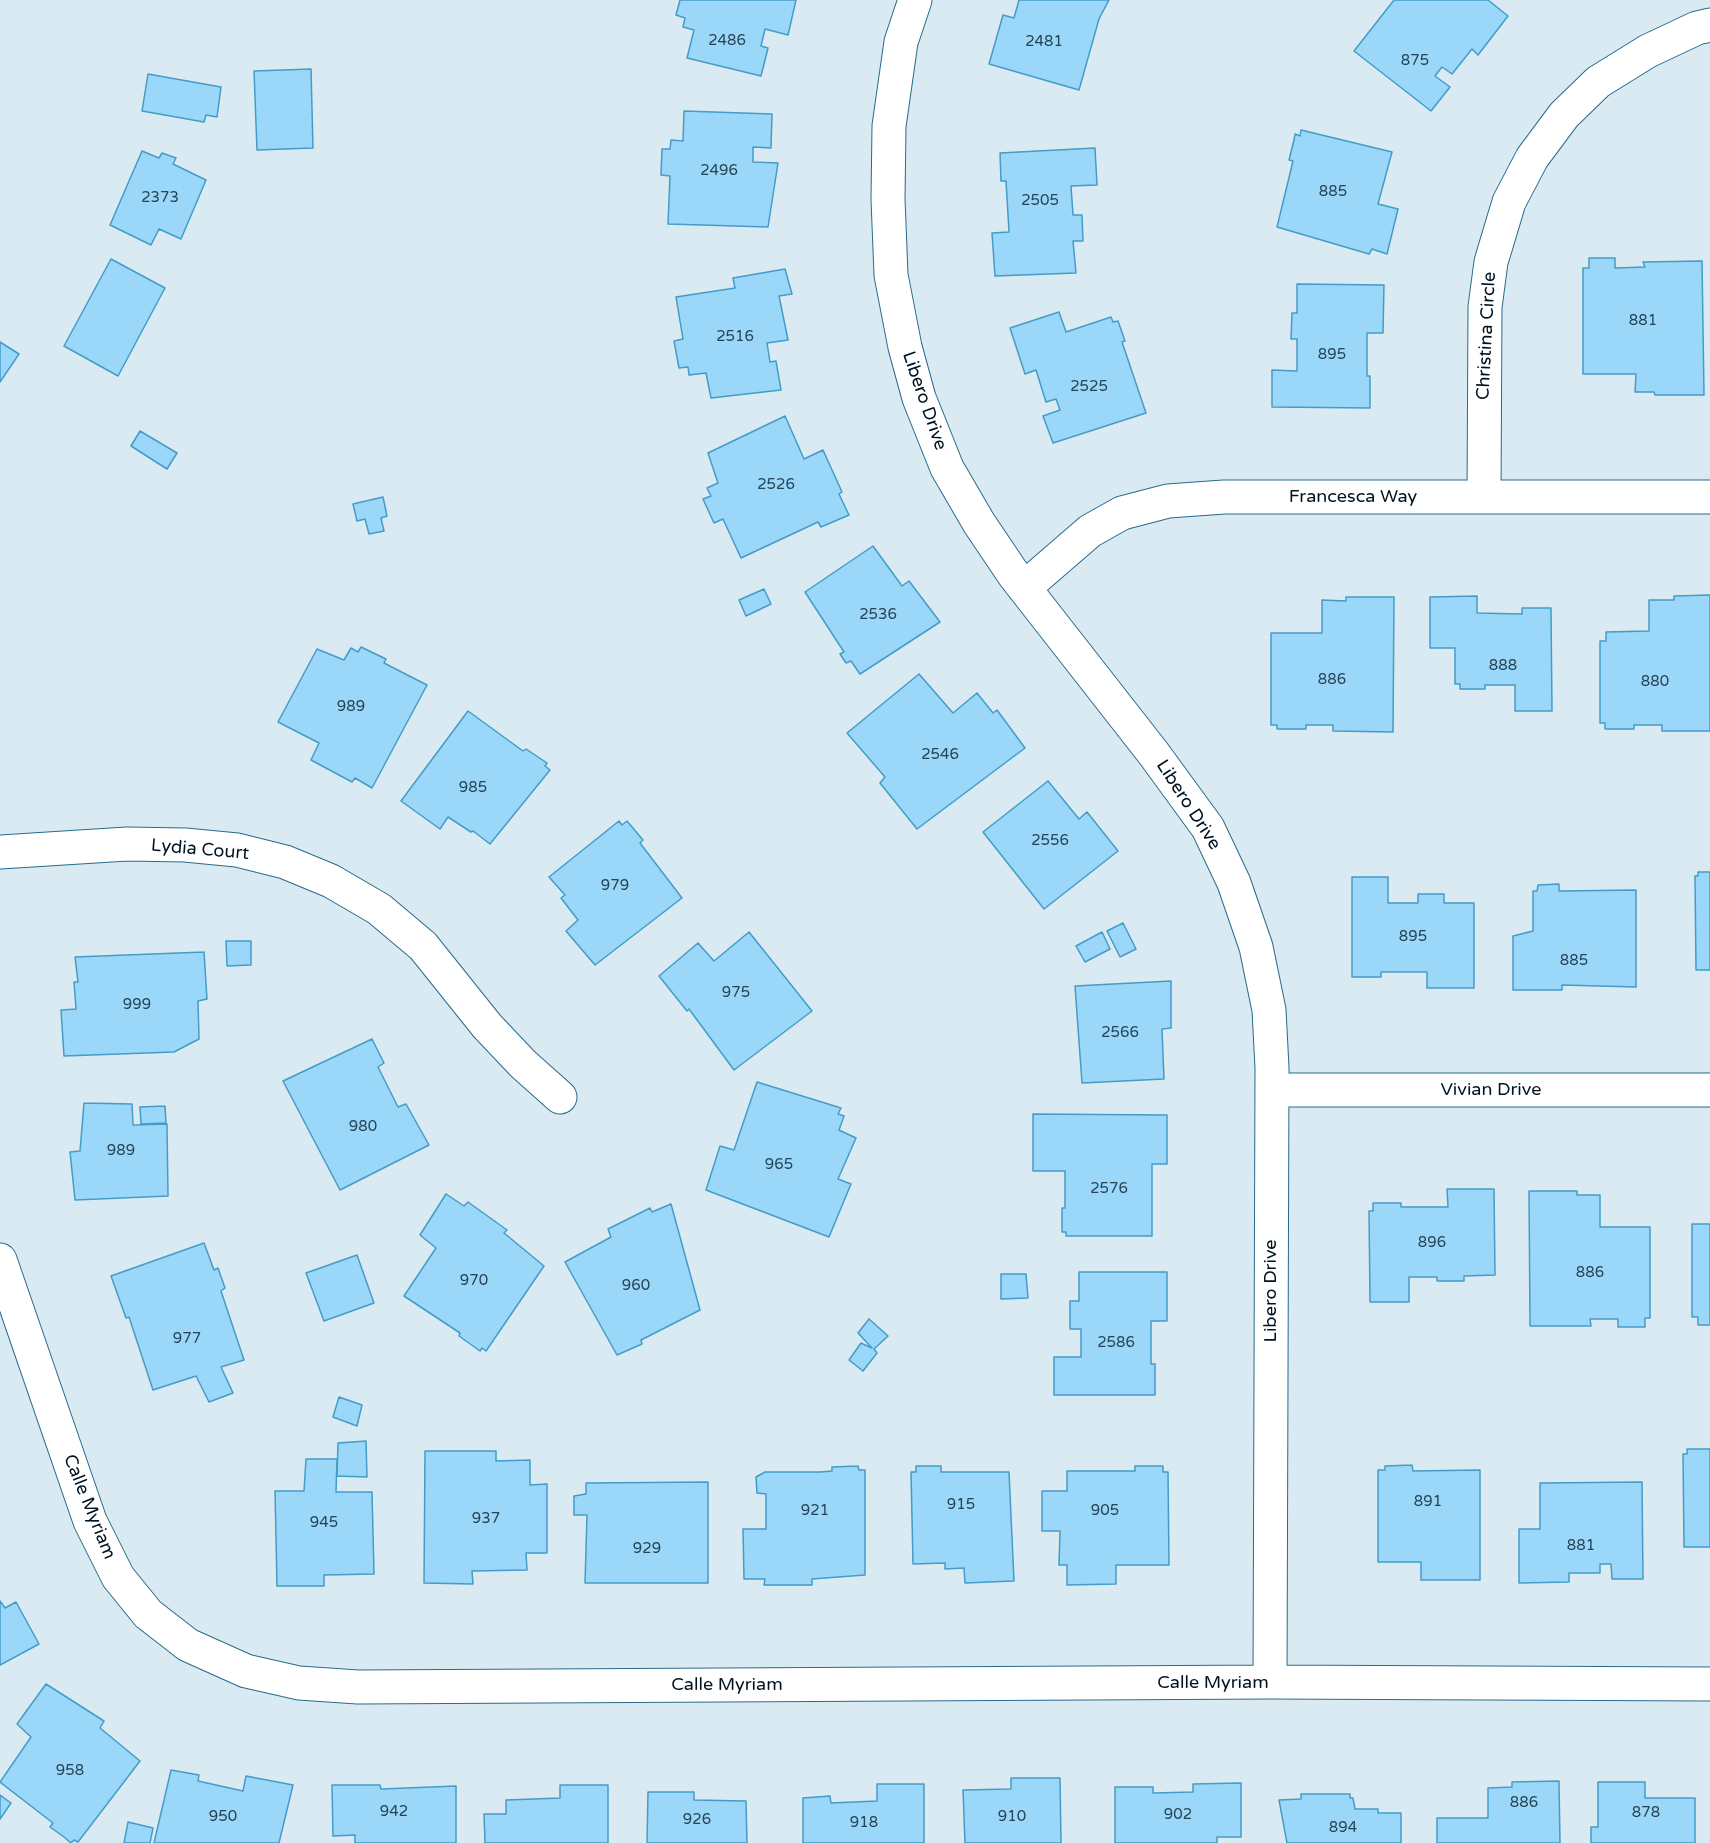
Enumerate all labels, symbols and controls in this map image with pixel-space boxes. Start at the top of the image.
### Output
house number: 2486 [708,32,746,50]
house number: 2481 [1025,33,1063,51]
house number: 875 [1401,52,1429,70]
house number: 2496 [700,162,738,180]
house number: 885 [1319,183,1347,201]
house number: 2373 [141,189,179,207]
house number: 2505 [1021,192,1059,210]
street label: Christina Circle [1473,271,1501,401]
house number: 881 [1629,312,1657,330]
house number: 2516 [716,328,754,346]
house number: 895 [1318,346,1346,364]
street label: Libero Drive [897,349,951,453]
house number: 2525 [1070,378,1108,396]
house number: 2526 [757,476,795,494]
street label: Francesca Way [1289,486,1417,508]
house number: 2536 [859,606,897,624]
house number: 888 [1489,657,1517,675]
house number: 886 [1318,671,1346,689]
house number: 880 [1641,673,1669,691]
house number: 989 [337,698,365,716]
house number: 2546 [921,746,959,764]
street label: Libero Drive [1151,756,1225,854]
house number: 985 [459,779,487,797]
house number: 2556 [1031,832,1069,850]
street label: Lydia Court [150,835,250,865]
house number: 979 [601,877,629,895]
house number: 895 [1399,928,1427,946]
house number: 885 [1560,952,1588,970]
house number: 975 [722,984,750,1002]
house number: 999 [123,996,151,1014]
house number: 2566 [1101,1024,1139,1042]
street label: Vivian Drive [1441,1079,1541,1101]
house number: 980 [349,1118,377,1136]
house number: 989 [107,1142,135,1160]
house number: 965 [765,1156,793,1174]
house number: 2576 [1090,1180,1128,1198]
house number: 896 [1418,1234,1446,1252]
street label: Libero Drive [1260,1240,1282,1342]
house number: 886 [1576,1264,1604,1282]
house number: 970 [460,1272,488,1290]
house number: 960 [622,1277,650,1295]
house number: 977 [173,1330,201,1348]
house number: 2586 [1097,1334,1135,1352]
street label: Calle Myriam [58,1451,120,1563]
house number: 891 [1414,1493,1442,1511]
house number: 915 [947,1496,975,1514]
house number: 921 [801,1502,829,1520]
house number: 905 [1091,1502,1119,1520]
house number: 937 [472,1510,500,1528]
house number: 945 [310,1514,338,1532]
house number: 881 [1567,1537,1595,1555]
house number: 929 [633,1540,661,1558]
street label: Calle Myriam [1157,1672,1269,1694]
street label: Calle Myriam [671,1674,783,1696]
house number: 958 [56,1762,84,1780]
house number: 886 [1510,1794,1538,1812]
house number: 942 [380,1803,408,1821]
house number: 878 [1632,1804,1660,1822]
house number: 902 [1164,1806,1192,1824]
house number: 950 [209,1808,237,1826]
house number: 910 [998,1808,1026,1826]
house number: 926 [683,1811,711,1829]
house number: 918 [850,1814,878,1832]
house number: 894 [1329,1819,1357,1837]

